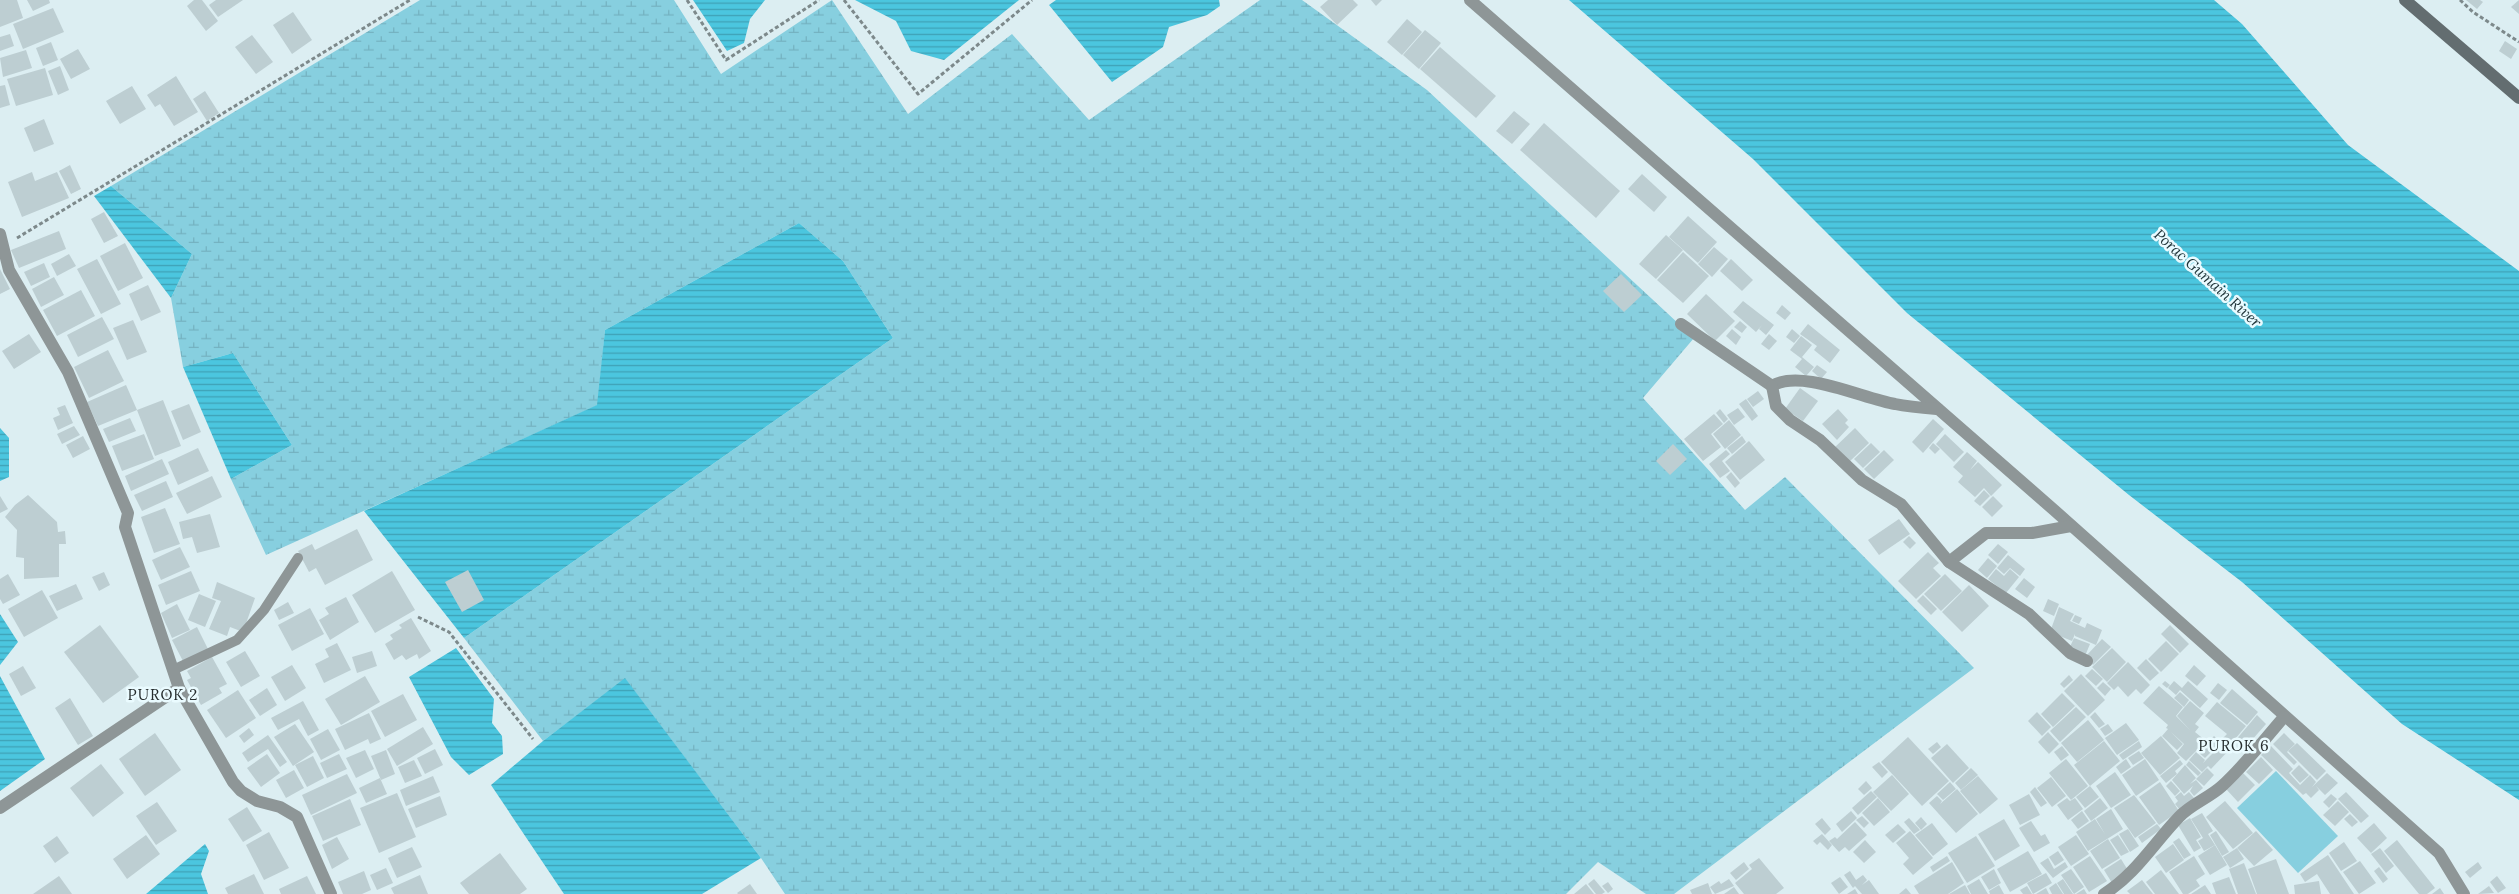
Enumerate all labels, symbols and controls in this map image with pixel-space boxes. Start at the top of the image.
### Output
water label: Porac Gumain River [2150,225,2266,331]
district label: PUROK 2 [128,685,198,704]
district label: PUROK 6 [2198,736,2270,755]

